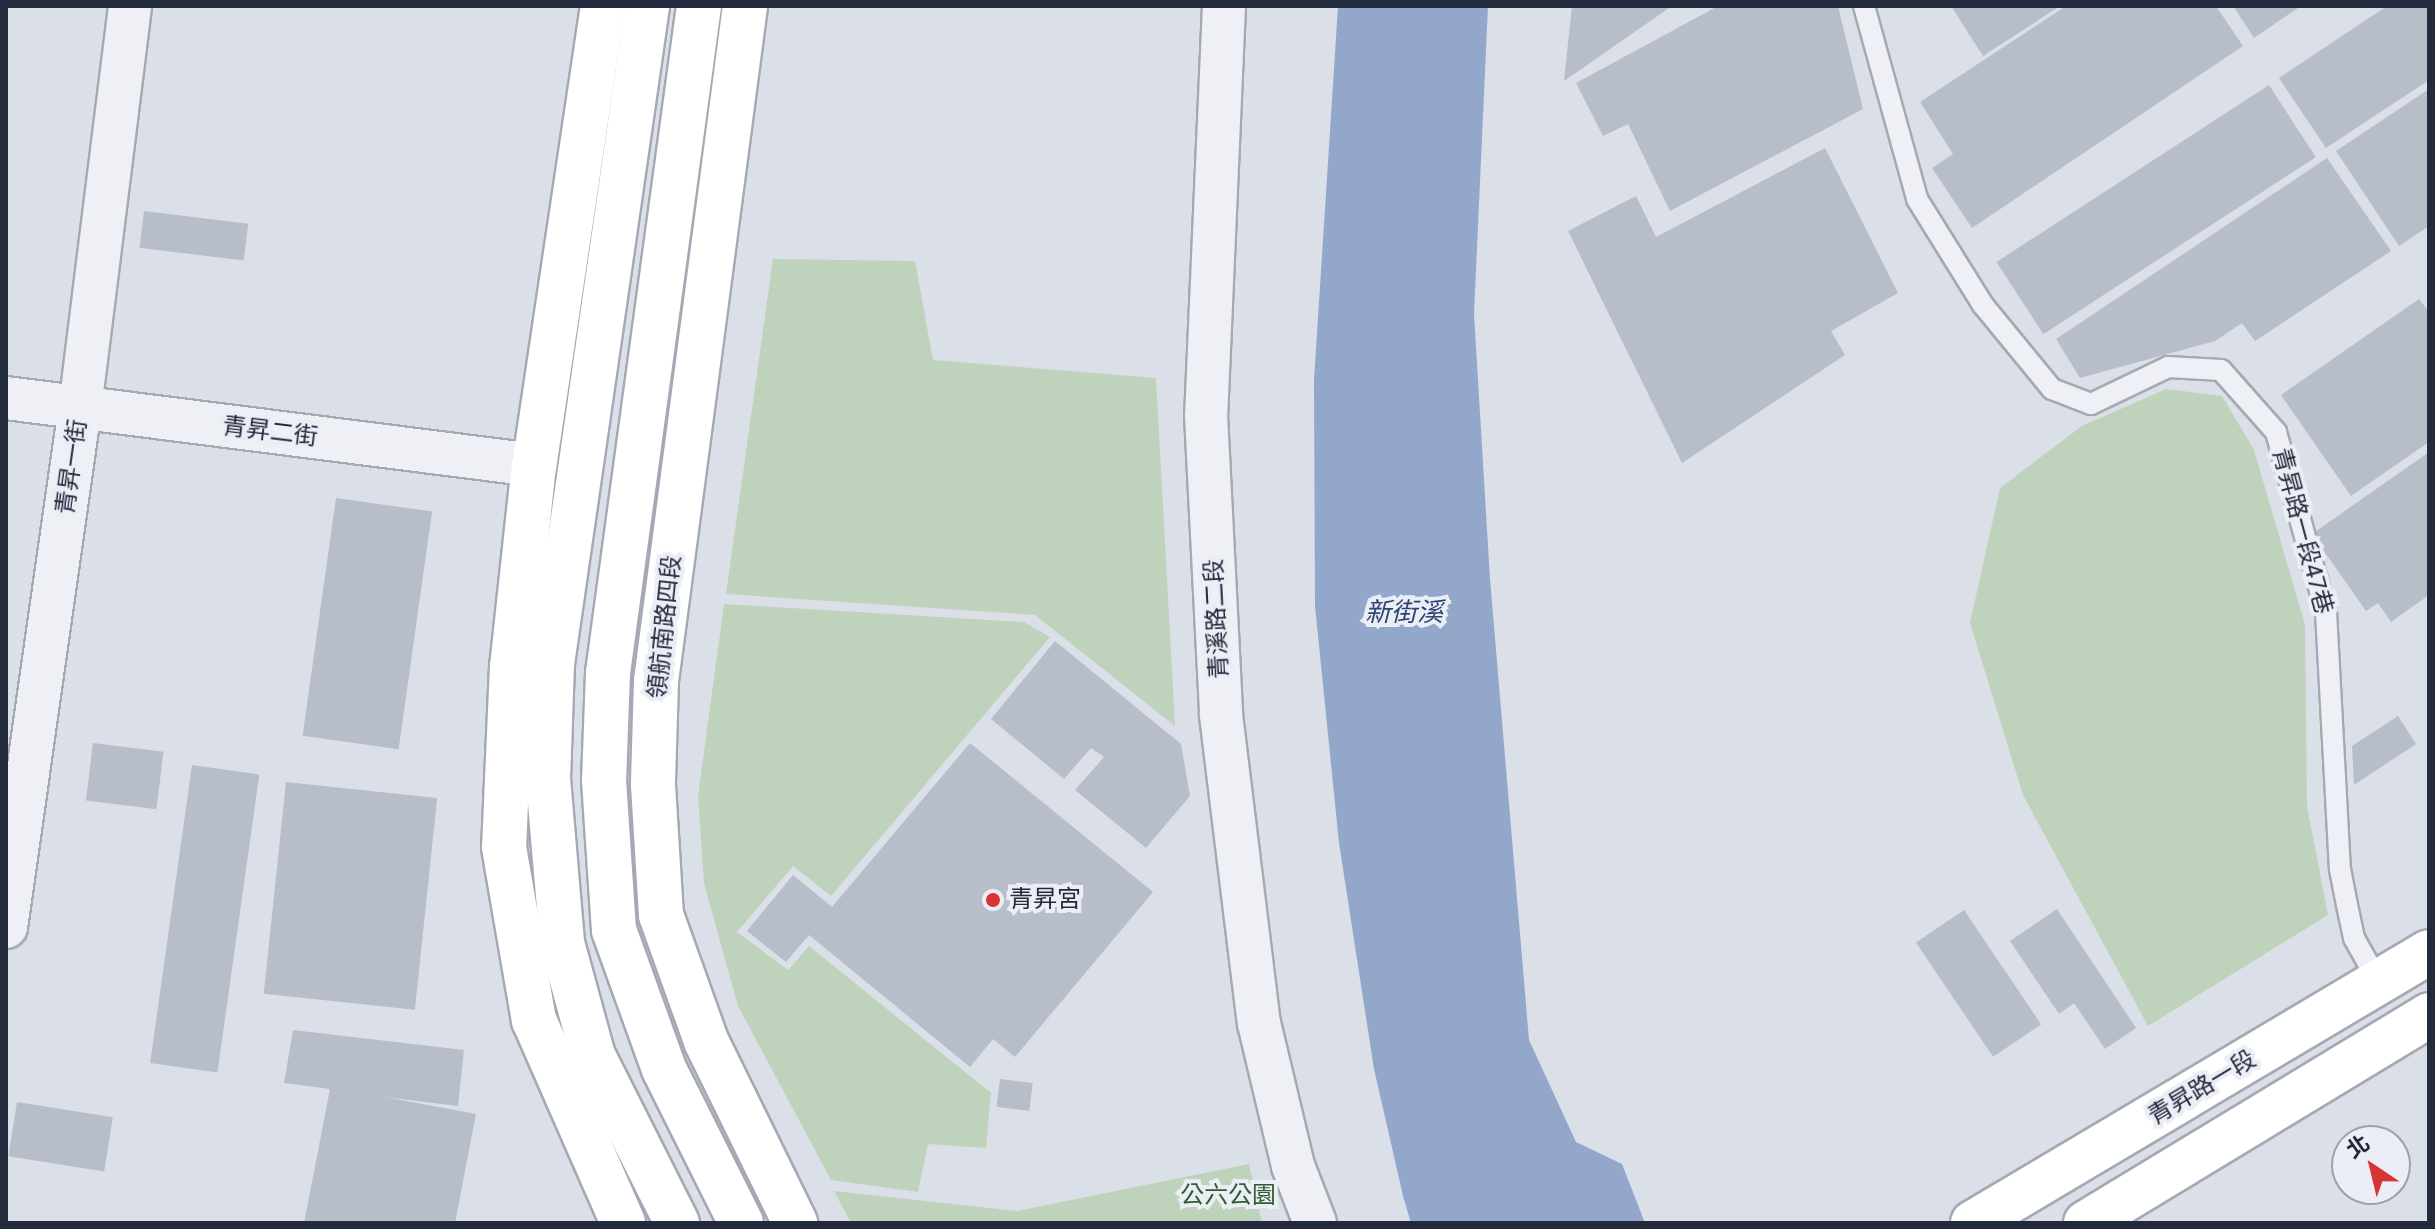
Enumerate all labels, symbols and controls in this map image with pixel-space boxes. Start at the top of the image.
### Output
street label: 青昇二街 [221,412,319,452]
street label: 青昇一街 [51,417,93,517]
street label: 青昇路一段47巷 [2266,445,2338,617]
street label: 領航南路四段 [643,554,687,700]
street label: 青溪路二段 [1199,558,1235,680]
water label: 新街溪 [1365,597,1443,629]
place label: 青昇宮 [1009,886,1081,914]
marker: 青昇宮 [984,891,1002,909]
street label: 青昇路一段 [2143,1045,2261,1131]
north arrow [2331,1125,2411,1205]
text: 北 [2342,1130,2374,1163]
park label: 公六公園 [1180,1182,1276,1210]

